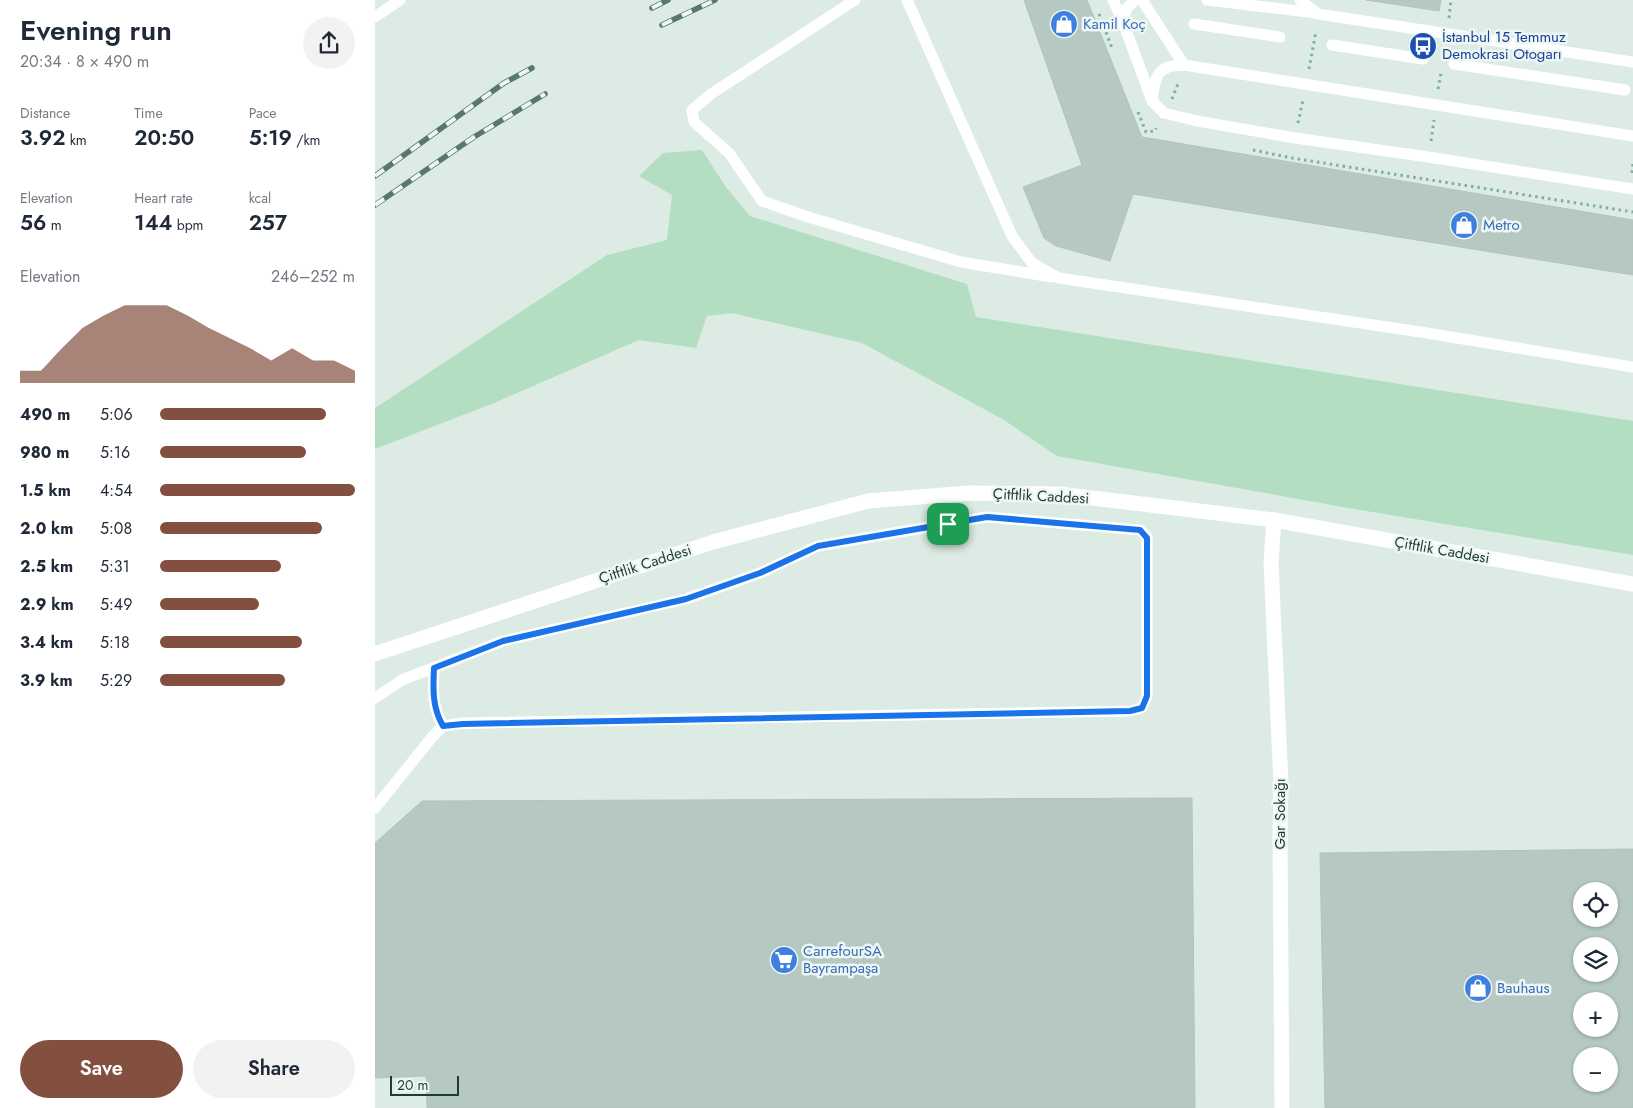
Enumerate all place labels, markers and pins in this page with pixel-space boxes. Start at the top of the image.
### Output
shop icon: Kamil Koç [1049,9,1079,39]
place label: Kamil Koç [1083,13,1146,35]
place label: İstanbul 15 Temmuz Demokrasi Otogarı [1442,26,1566,65]
bus stop icon: İstanbul 15 Temmuz Demokrasi Otogarı [1408,31,1438,61]
shop icon: Metro [1449,210,1479,240]
place label: Metro [1483,214,1520,236]
pin [927,503,969,545]
place label: CarrefourSA Bayrampaşa [803,940,882,979]
supermarket icon: CarrefourSA Bayrampaşa [769,945,799,975]
shop icon: Bauhaus [1463,973,1493,1003]
place label: Bauhaus [1497,977,1549,999]

